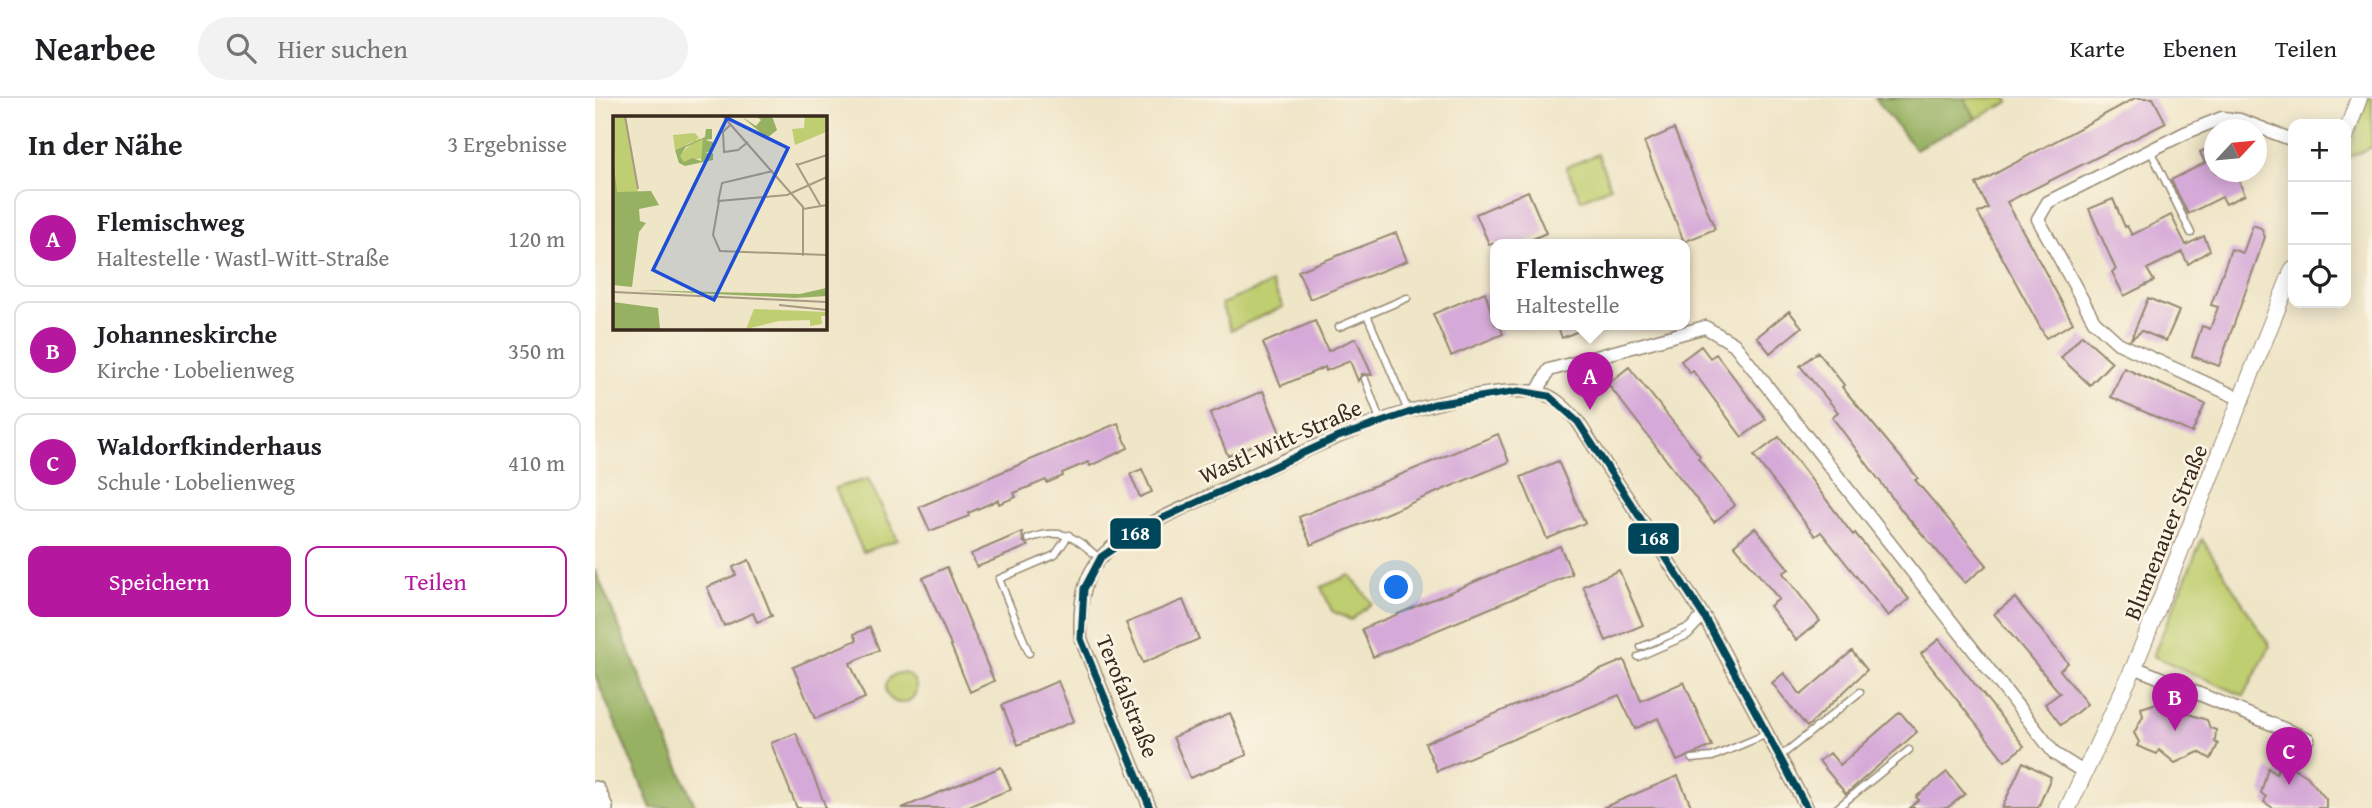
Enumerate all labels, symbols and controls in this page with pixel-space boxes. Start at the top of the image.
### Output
search box [198,17,688,80]
text: Nearbee [35,24,156,72]
icon: search [222,29,260,67]
text: Hier suchen [278,29,408,68]
text: Karte [2070,31,2125,66]
text: Ebenen [2163,31,2237,66]
text: Teilen [2275,31,2337,66]
inset map [613,116,826,329]
north arrow [2204,119,2267,182]
map controls [2288,119,2351,308]
button: + [2288,119,2351,182]
text: In der Nähe [28,122,183,166]
text: 3 Ergebnisse [447,127,567,160]
button: − [2288,182,2351,245]
text: Flemischweg [97,202,244,241]
text: A [46,222,60,255]
text: 120 m [508,222,565,255]
popup [1490,239,1690,330]
text: Haltestelle · Wastl-Witt-Straße [97,241,389,274]
button: locate [2288,245,2351,308]
text: Flemischweg [1516,249,1664,288]
text: Haltestelle [1516,288,1620,321]
text: Johanneskirche [97,314,277,353]
text: B [46,334,60,367]
text: 350 m [508,334,565,367]
pin: A [1567,352,1613,410]
text: Kirche · Lobelienweg [97,353,294,386]
street label: Wastl-Witt-Straße [1193,390,1367,492]
text: Waldorfkinderhaus [97,426,322,465]
street label: Blumenauer Straße [2115,439,2215,625]
text: C [46,446,60,479]
text: 410 m [508,446,565,479]
text: Schule · Lobelienweg [97,465,295,498]
line badge: 168 [1109,517,1162,550]
text: 168 [1120,519,1150,547]
line badge: 168 [1627,522,1680,555]
text: 168 [1639,524,1669,552]
button: Speichern [28,546,291,617]
button: Teilen [305,546,567,617]
your location [1379,570,1413,604]
street label: Terofalstraße [1088,630,1168,762]
pin: B [2152,673,2198,731]
pin: C [2266,727,2312,785]

